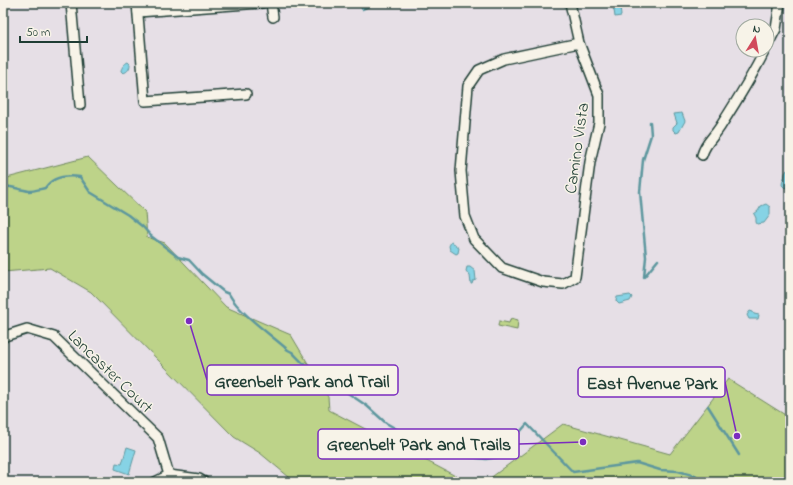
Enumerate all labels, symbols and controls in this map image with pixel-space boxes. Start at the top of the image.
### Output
scale bar [20,18,87,44]
north arrow [735,18,775,58]
text: N [752,21,762,38]
text: 50 m [26,24,50,42]
street label: Camino Vista [559,101,596,195]
street label: Lancaster Court [61,325,159,420]
callout: Greenbelt Park and Trail [207,365,398,395]
callout: East Avenue Park [578,367,725,397]
text: Greenbelt Park and Trail [214,370,390,396]
text: East Avenue Park [586,372,719,398]
callout: Greenbelt Park and Trails [318,429,519,459]
text: Greenbelt Park and Trails [327,433,511,459]

